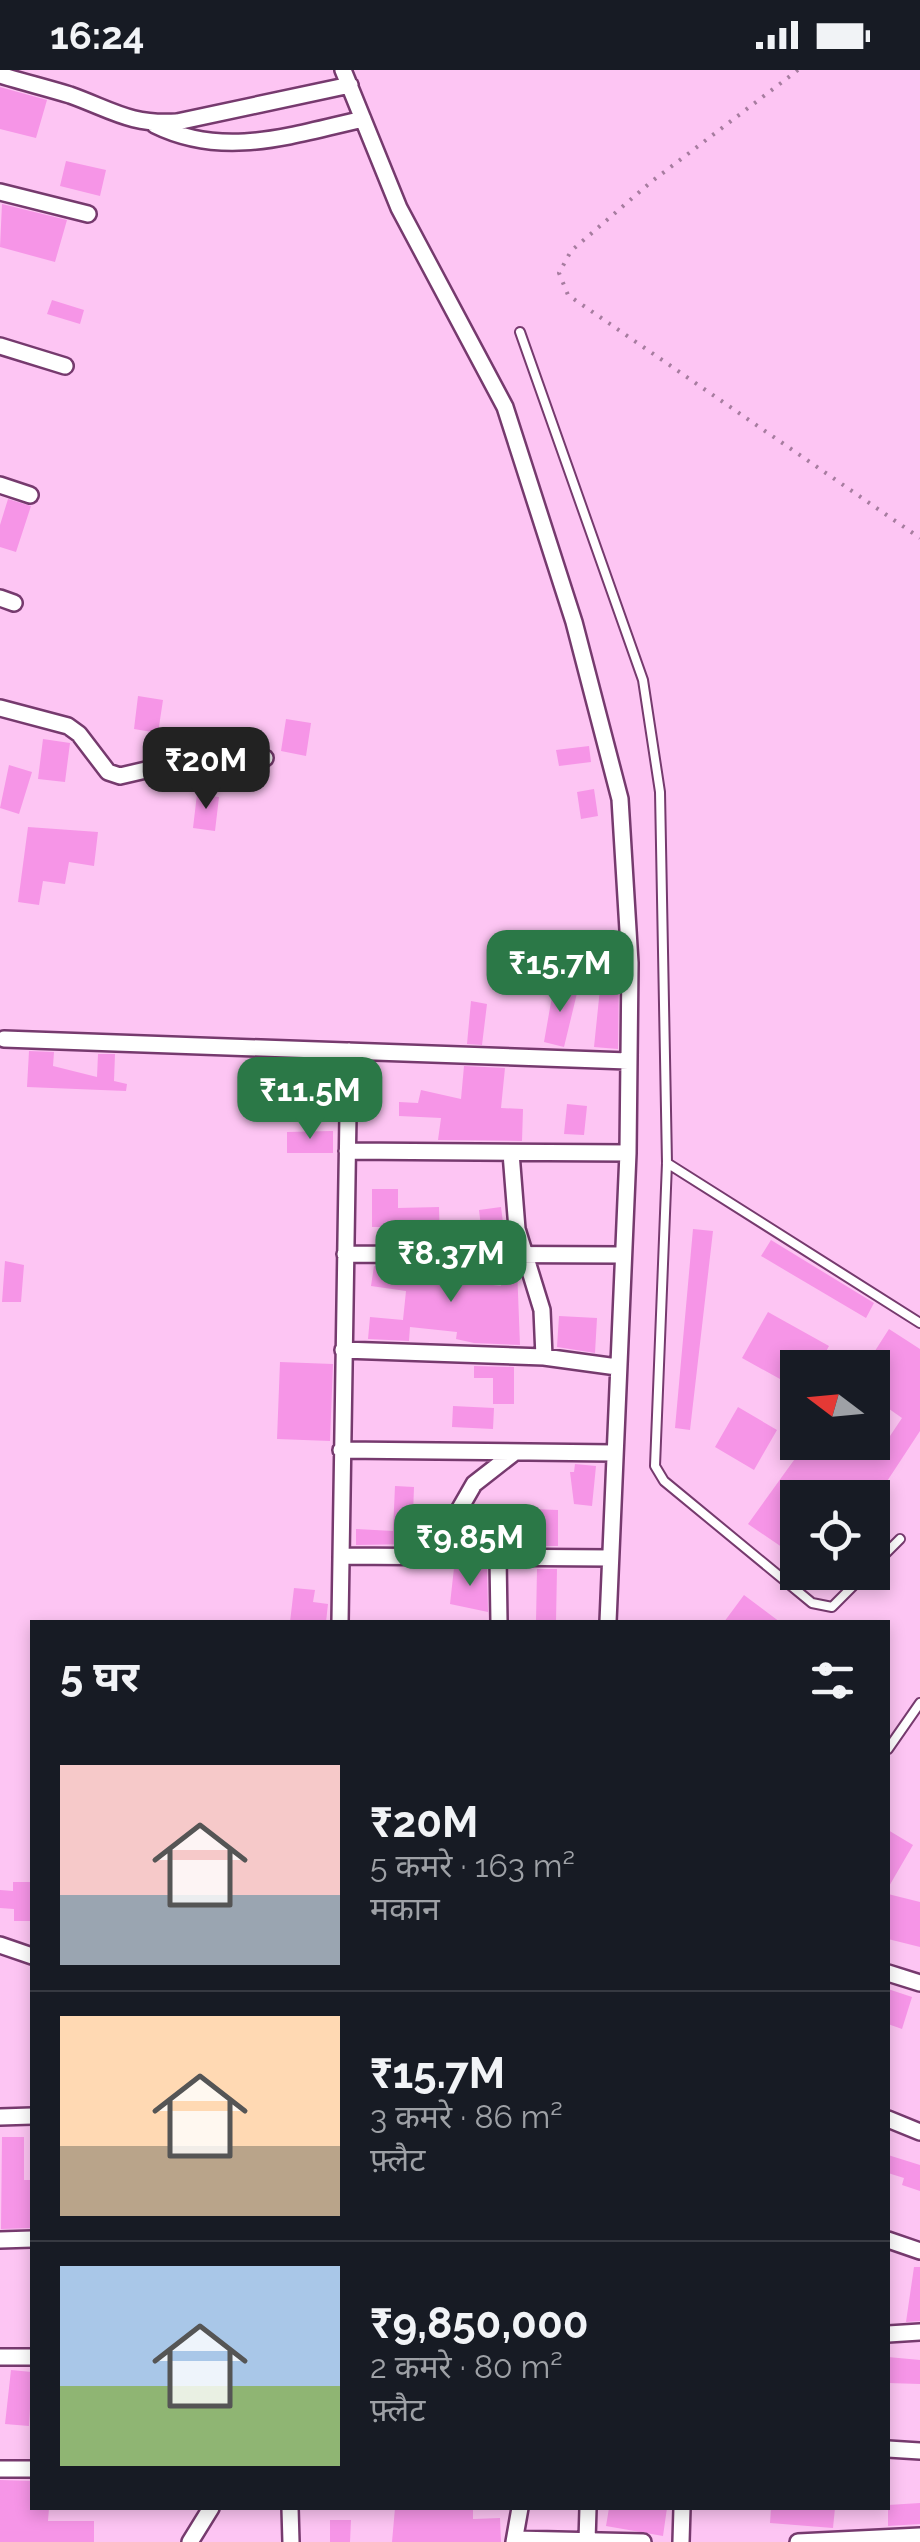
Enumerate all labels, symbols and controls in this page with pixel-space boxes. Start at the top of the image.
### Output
text: 16:24 [50,13,144,58]
pin: ₹20M [147,727,265,812]
text: ₹20M [165,741,247,778]
pin: ₹15.7M [479,930,641,1015]
text: ₹15.7M [509,944,611,981]
pin: ₹11.5M [229,1057,391,1142]
text: ₹11.5M [259,1071,361,1108]
pin: ₹8.37M [370,1220,532,1305]
text: ₹8.37M [397,1234,505,1271]
north arrow [780,1350,890,1460]
map controls [780,1350,890,1590]
button: locate [780,1480,890,1590]
pin: ₹9.85M [389,1504,551,1589]
text: ₹9.85M [416,1518,524,1555]
text: 5 घर [60,1652,139,1701]
icon: filters [805,1653,860,1708]
text: ₹20M [370,1798,478,1847]
icon: home [140,1805,260,1925]
text: 5 कमरे · 163 m² [370,1847,575,1884]
text: मकान [370,1890,440,1927]
text: ₹15.7M [370,2049,505,2098]
icon: home [140,2056,260,2176]
text: 3 कमरे · 86 m² [370,2098,563,2135]
text: फ़्लैट [370,2141,425,2178]
text: ₹9,850,000 [370,2299,588,2348]
icon: home [140,2306,260,2426]
text: 2 कमरे · 80 m² [370,2348,563,2385]
text: फ़्लैट [370,2391,425,2428]

